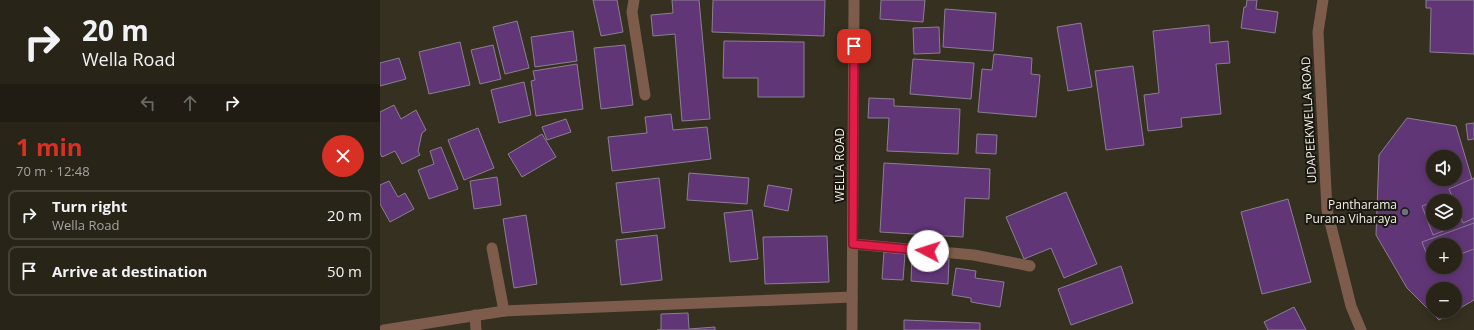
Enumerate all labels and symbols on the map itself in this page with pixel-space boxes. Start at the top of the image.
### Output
pin [837,29,871,63]
street label: UDAPEEKWELLA ROAD [1297,56,1320,184]
street label: WELLA ROAD [831,128,848,202]
place label: Pantharama Purana Viharaya [1305,196,1397,227]
marker: Pantharama Purana Viharaya [1400,207,1410,217]
position arrow [907,230,949,272]

